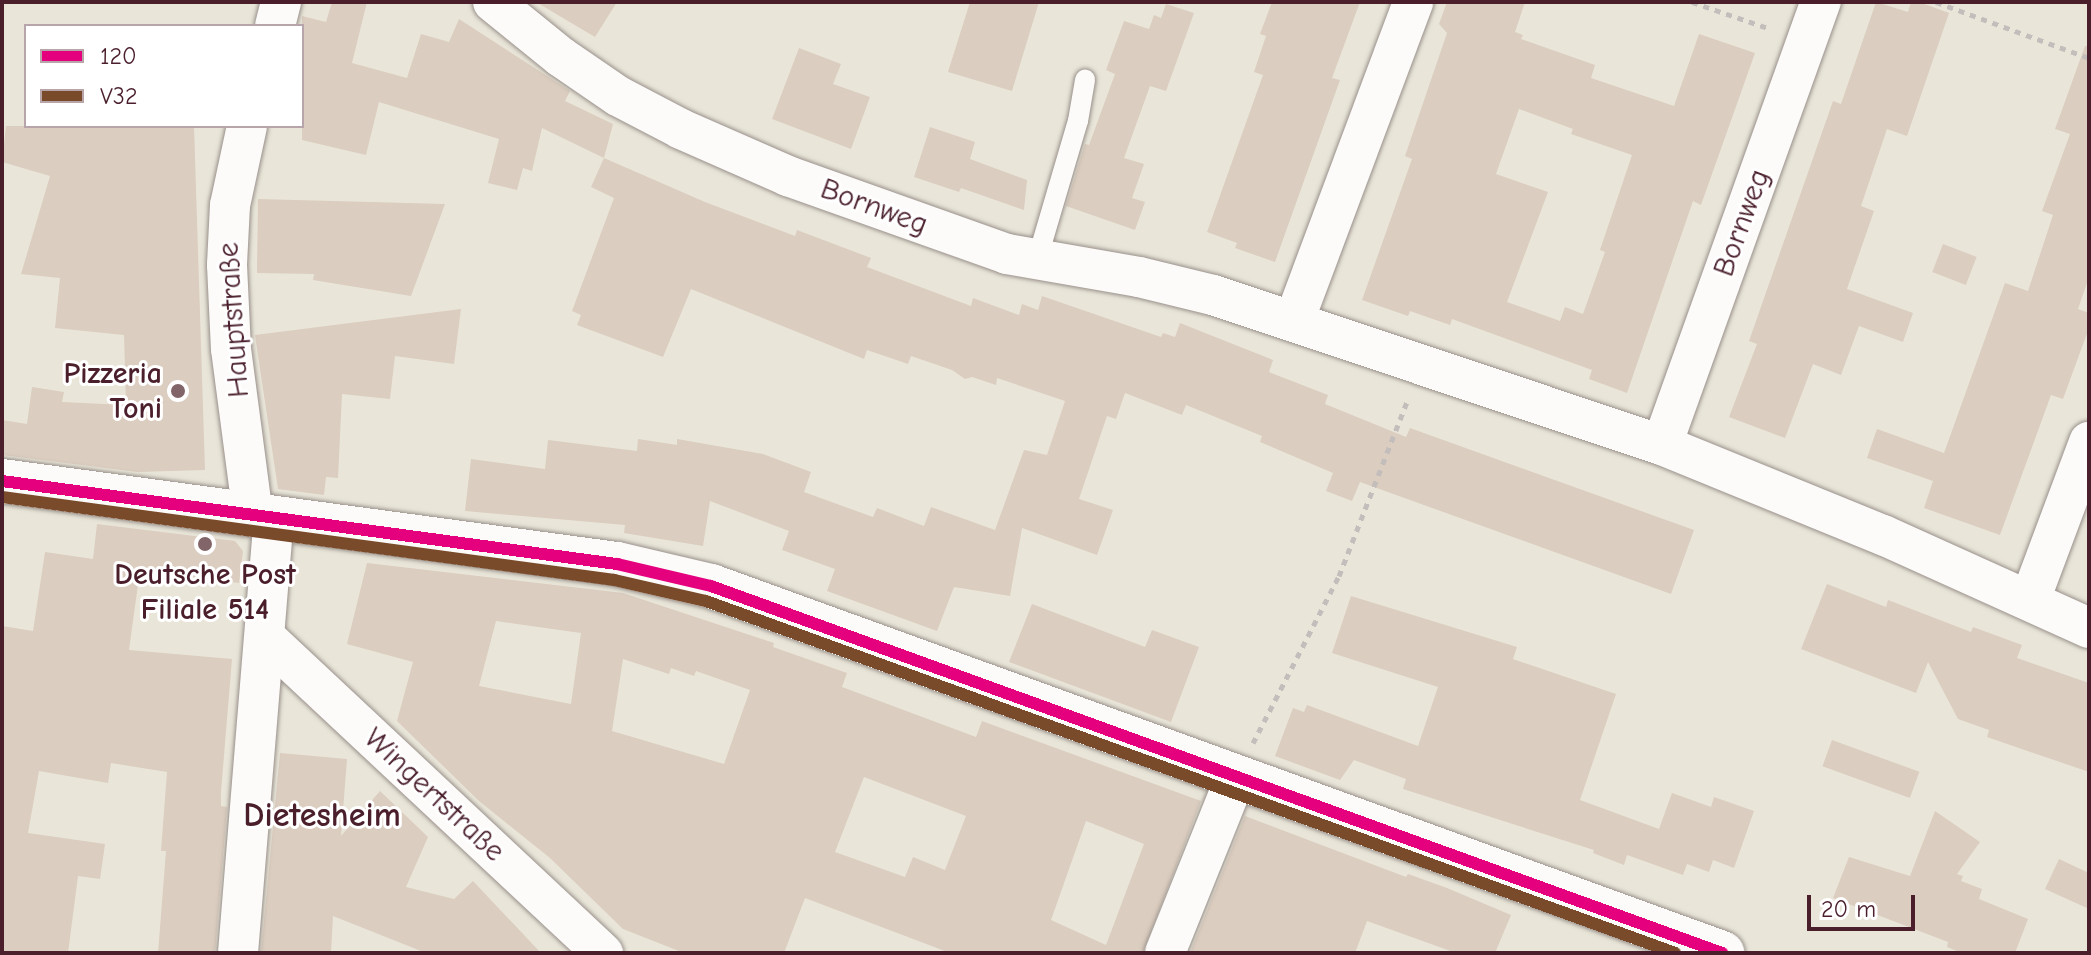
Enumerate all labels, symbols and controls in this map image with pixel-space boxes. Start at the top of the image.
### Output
legend [24,24,304,128]
text: 120 [100,42,137,70]
text: V32 [100,82,138,110]
street label: Bornweg [1706,165,1778,281]
street label: Bornweg [816,171,932,243]
street label: Hauptstraße [211,241,257,399]
place label: Pizzeria Toni [64,356,162,426]
marker: Pizzeria Toni [169,382,187,400]
marker: Deutsche Post Filiale 514 [196,535,214,553]
place label: Deutsche Post Filiale 514 [114,557,296,628]
street label: Wingertstraße [356,721,512,869]
district label: Dietesheim [243,796,401,836]
scale bar [1811,879,1919,929]
text: 20 m [1821,895,1876,923]

